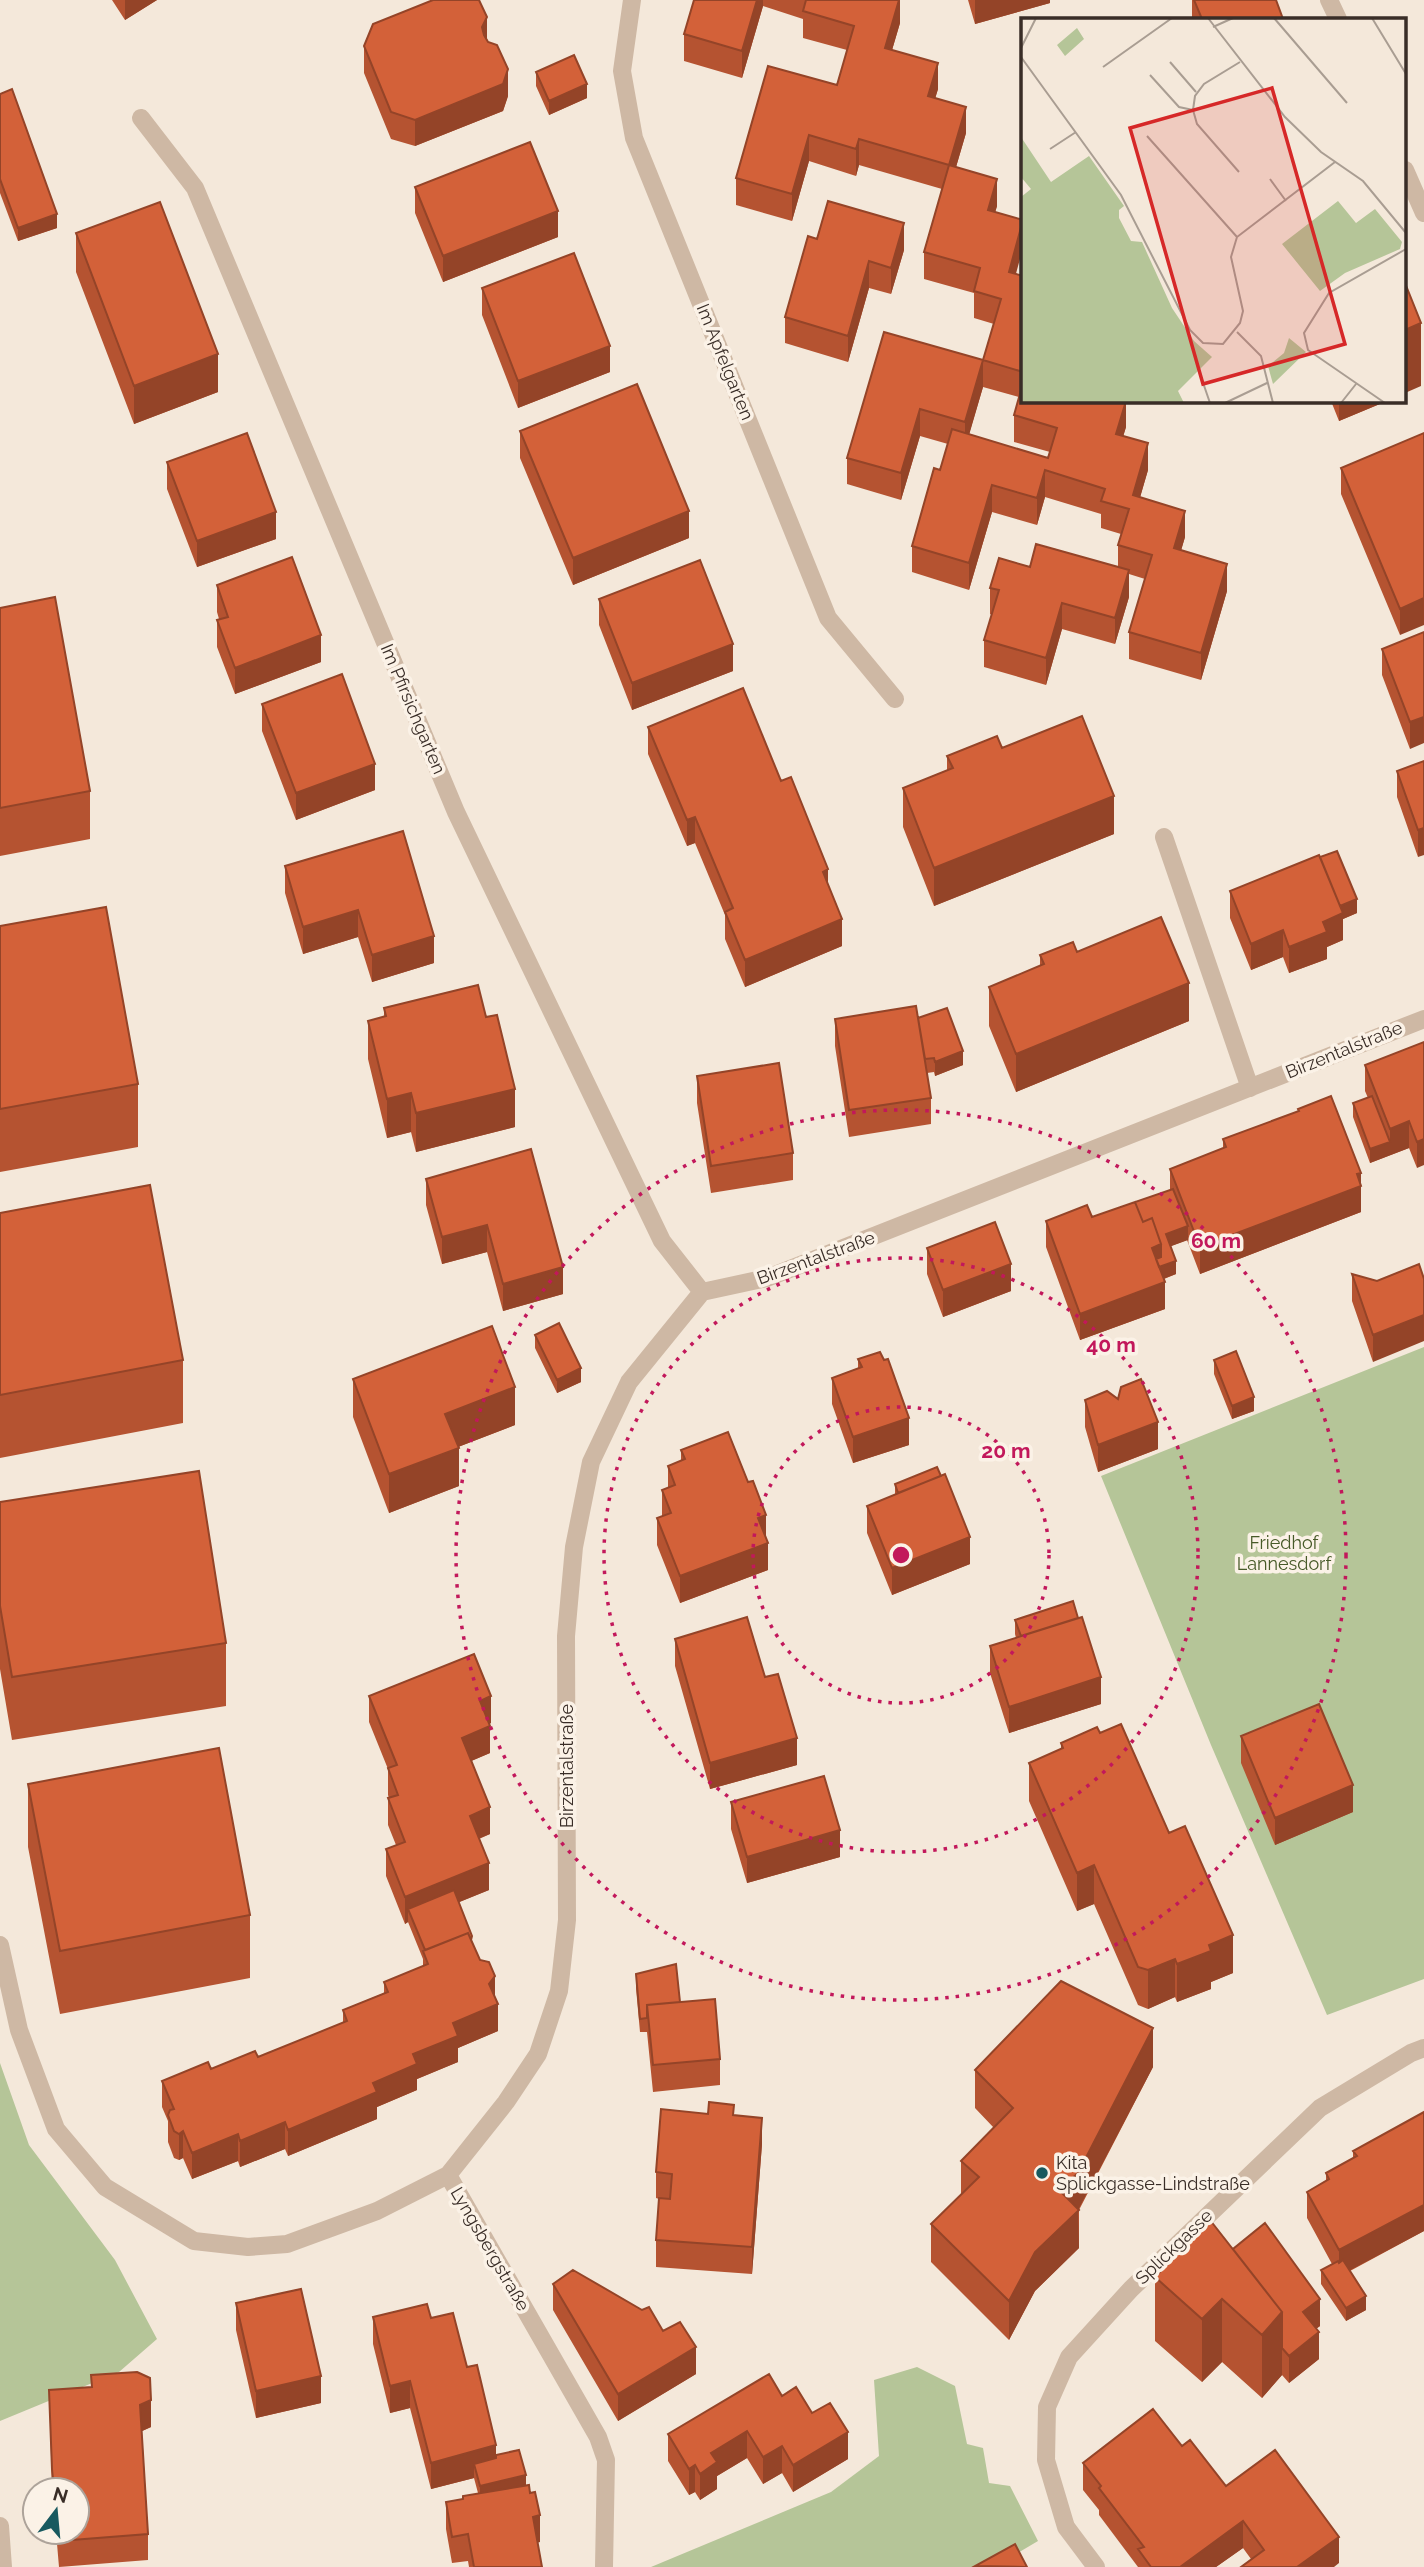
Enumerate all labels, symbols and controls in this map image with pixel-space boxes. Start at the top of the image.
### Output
inset map [1021,18,1406,402]
street label: Im Apfelgarten [693,301,758,423]
street label: Im Pfirsichgarten [377,641,450,777]
street label: Birzentalstraße [1282,1016,1406,1082]
street label: Birzentalstraße [754,1226,878,1289]
text: 60 m [1191,1228,1241,1253]
text: 40 m [1086,1332,1136,1357]
text: 20 m [981,1438,1031,1463]
park label: Friedhof Lannesdorf [1237,1532,1332,1574]
centre of rings [889,1543,913,1567]
street label: Birzentalstraße [556,1704,577,1828]
place label: Kita Splickgasse-Lindstraße [1056,2152,1250,2194]
marker: Kita Splickgasse-Lindstraße [1034,2165,1050,2181]
street label: Lyngsbergstraße [447,2183,535,2315]
street label: Splickgasse [1131,2205,1217,2288]
north arrow [21,2476,91,2546]
text: N [51,2482,71,2507]

